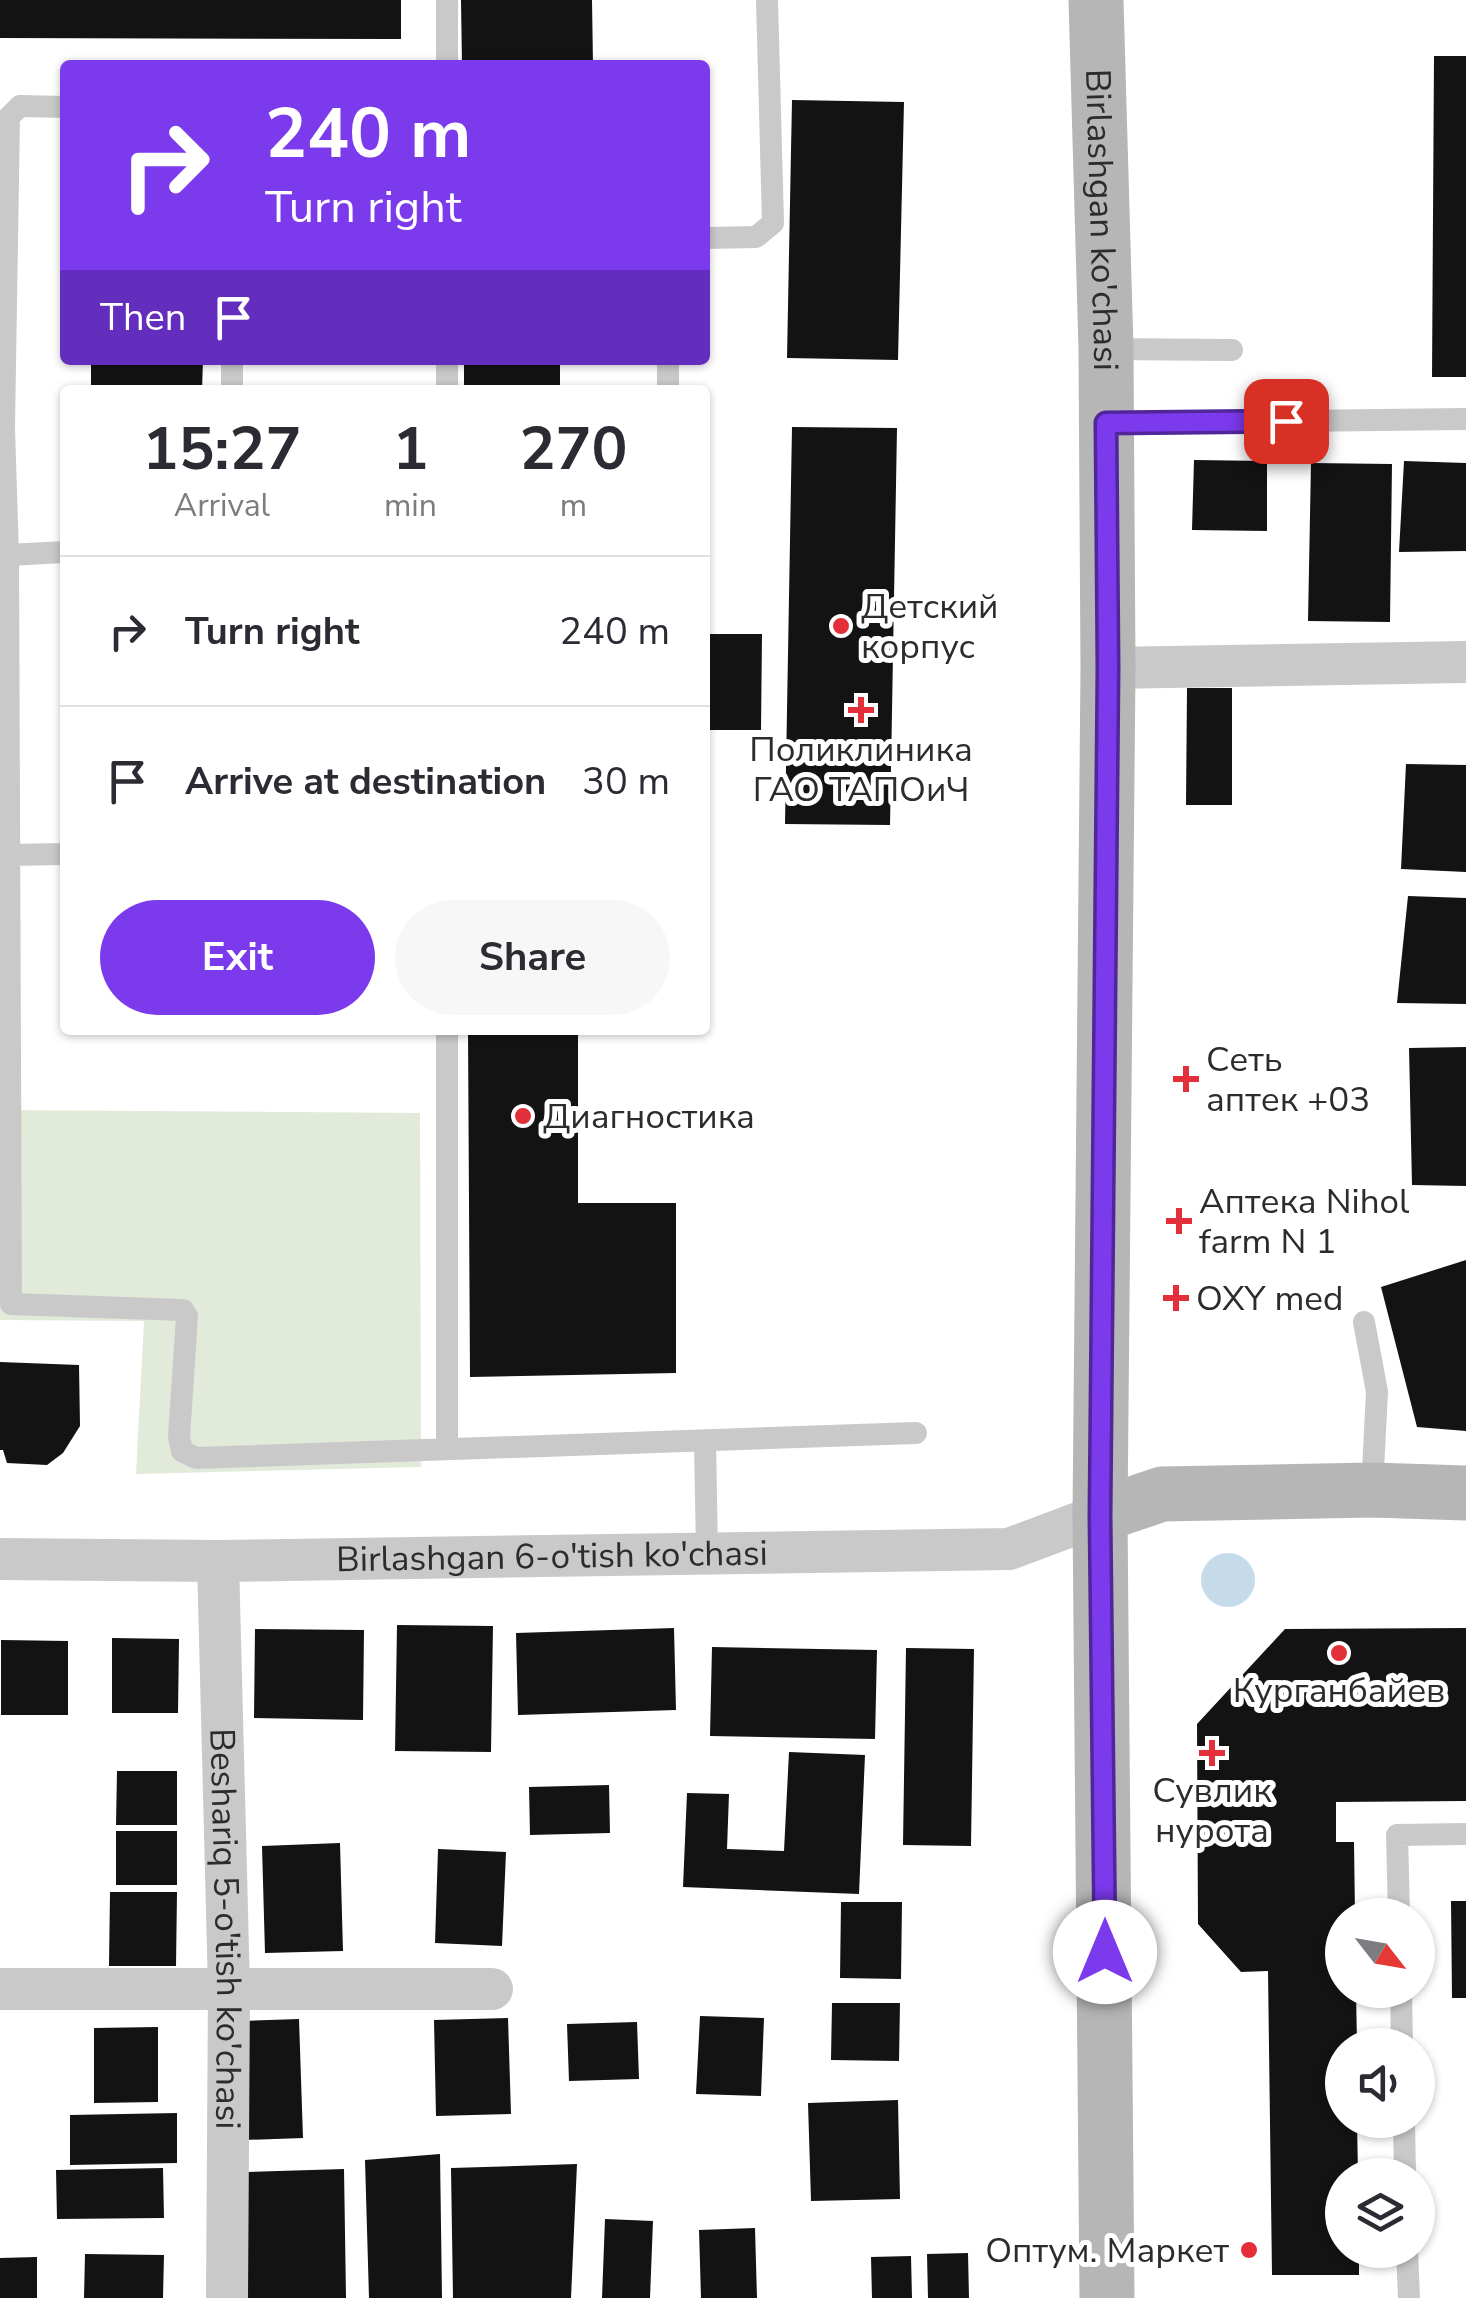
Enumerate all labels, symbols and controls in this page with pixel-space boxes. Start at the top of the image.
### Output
street label: Birlashgan ko'chasi [1074,68,1129,371]
text: 240 m [265,86,471,182]
icon: right [100,100,230,230]
text: Turn right [265,177,462,238]
icon: arrive [206,290,261,345]
text: Then [100,292,186,343]
pin [1244,379,1329,464]
icon: arrive [1259,394,1314,449]
text: 15:27 [143,408,301,490]
text: 1 [392,408,428,490]
text: 270 [519,408,627,490]
text: Arrival [174,484,270,527]
text: min [384,484,437,527]
text: m [560,484,587,527]
place label: Детский корпус [861,583,999,670]
icon: right [100,604,155,659]
text: Turn right [185,606,360,657]
text: 240 m [559,606,670,657]
marker: Детский корпус [830,615,852,637]
marker: Поликлиника ГАО ТАПОиЧ [848,697,874,723]
place label: Поликлиника ГАО ТАПОиЧ [749,726,973,813]
icon: arrive [100,754,155,809]
text: Arrive at destination [185,756,546,807]
text: 30 m [582,756,670,807]
button: Exit [100,900,375,1015]
button: Share [395,900,670,1015]
place label: Сеть аптек +03 [1206,1036,1370,1123]
marker: Сеть аптек +03 [1175,1068,1197,1090]
place label: Диагностика [543,1093,755,1140]
marker: Диагностика [512,1105,534,1127]
place label: Аптека Nihol farm N 1 [1199,1178,1410,1265]
marker: Аптека Nihol farm N 1 [1168,1210,1190,1232]
place label: OXY med [1196,1275,1343,1322]
marker: OXY med [1165,1287,1187,1309]
street label: Birlashgan 6-o'tish ko'chasi [336,1530,768,1583]
marker: Курганбайев [1328,1642,1350,1664]
place label: Курганбайев [1233,1667,1445,1714]
street label: Beshariq 5-o'tish ko'chasi [198,1728,252,2130]
marker: Сувлик нурота [1201,1742,1223,1764]
place label: Сувлик нурота [1152,1767,1272,1854]
north arrow [1325,1898,1435,2008]
map controls [1325,1898,1435,2268]
position arrow [1053,1900,1157,2004]
button: sound [1325,2028,1435,2138]
button: layers [1325,2158,1435,2268]
place label: Оптум. Маркет [985,2227,1229,2274]
marker: Оптум. Маркет [1238,2239,1260,2261]

